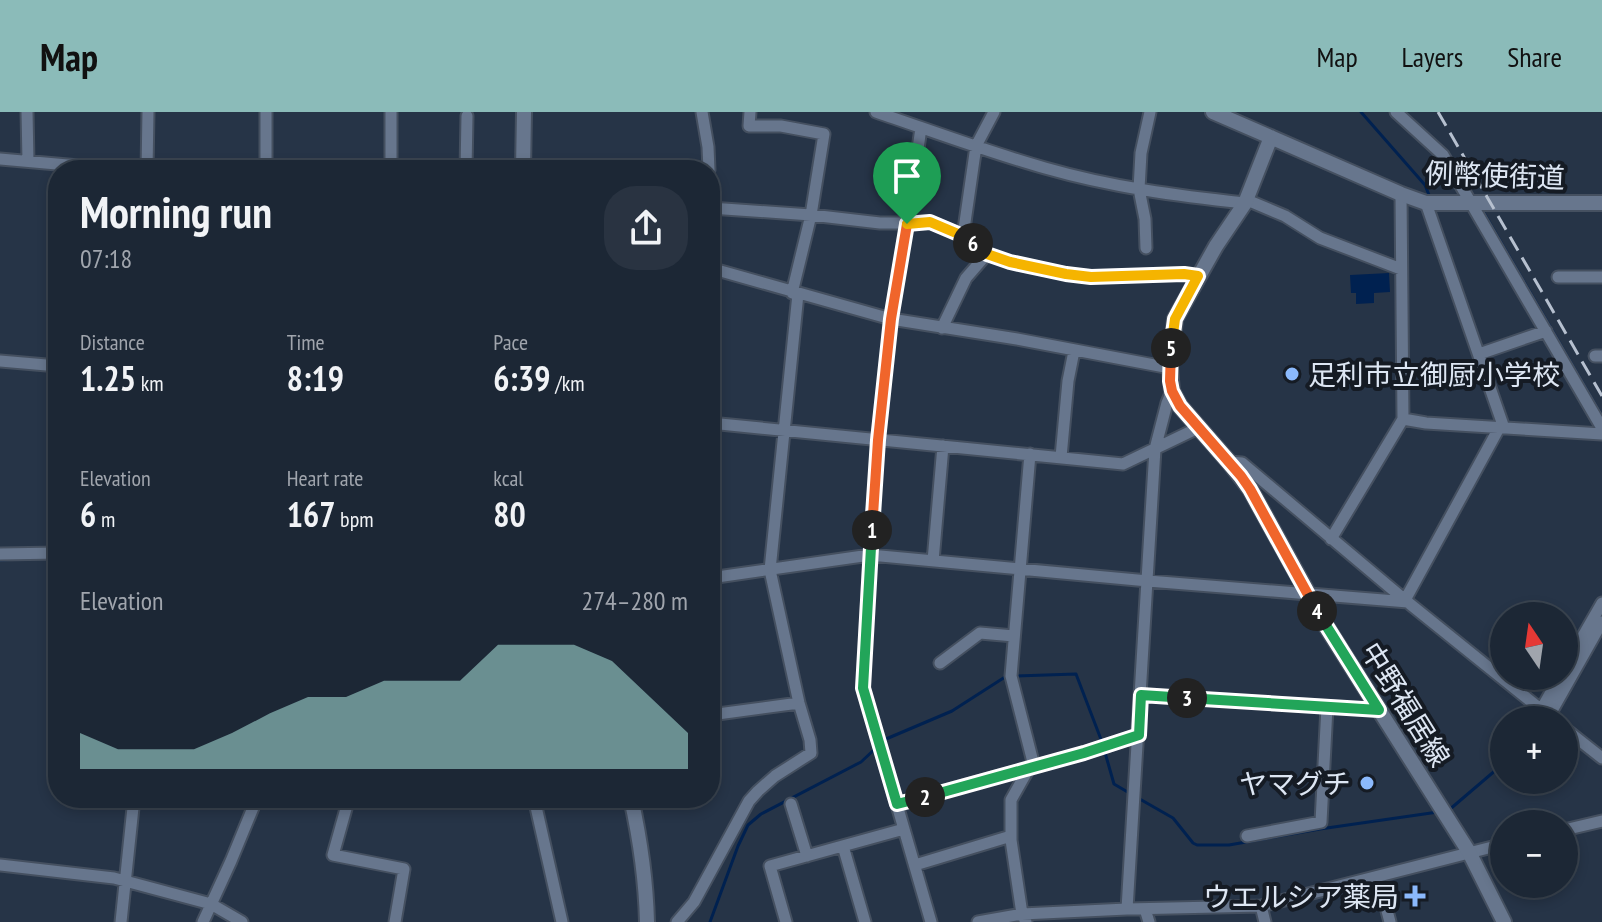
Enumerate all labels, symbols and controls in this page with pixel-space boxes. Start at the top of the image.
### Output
text: Map [40,32,98,81]
text: Map [1316,38,1358,75]
text: Layers [1402,38,1463,75]
text: Share [1507,38,1562,75]
pin [873,142,941,224]
icon: arrive [885,154,929,198]
street label: 例幣使街道 [1424,154,1566,196]
text: Morning run [80,183,272,240]
button: share [604,186,688,270]
pin: 6 [953,223,993,263]
text: 6 [968,229,978,257]
text: 07:18 [80,242,132,275]
text: Distance [80,328,145,356]
text: Time [287,328,325,356]
text: Pace [493,328,528,356]
pin: 5 [1151,328,1191,368]
text: 5 [1166,334,1176,362]
text: 1.25 [80,356,136,400]
text: 8:19 [287,356,344,400]
text: 6:39 [493,356,551,400]
place label: 足利市立御厨小学校 [1308,356,1560,393]
marker: 足利市立御厨小学校 [1283,365,1301,383]
text: km [136,369,164,397]
text: /km [551,369,585,397]
text: Elevation [80,464,151,492]
text: Heart rate [287,464,363,492]
text: kcal [493,464,523,492]
text: 6 [80,492,96,536]
text: 167 [287,492,335,536]
text: 80 [493,492,526,536]
text: m [96,505,115,533]
text: bpm [335,505,374,533]
pin: 1 [852,510,892,550]
text: 1 [867,516,877,544]
text: Elevation [80,584,163,617]
text: 274–280 m [582,584,688,617]
pin: 4 [1297,591,1337,631]
text: 4 [1312,597,1322,625]
north arrow [1490,602,1578,690]
map controls [1490,602,1578,898]
street label: 中野福居線 [1353,635,1459,773]
pin: 3 [1167,678,1207,718]
text: 3 [1182,684,1192,712]
button: + [1490,706,1578,794]
place label: ヤマグチ [1239,765,1351,802]
marker: ヤマグチ [1358,774,1376,792]
pin: 2 [905,777,945,817]
text: 2 [920,783,930,811]
button: − [1490,810,1578,898]
place label: ウエルシア薬局 [1203,878,1399,915]
marker: ウエルシア薬局 [1406,887,1424,905]

